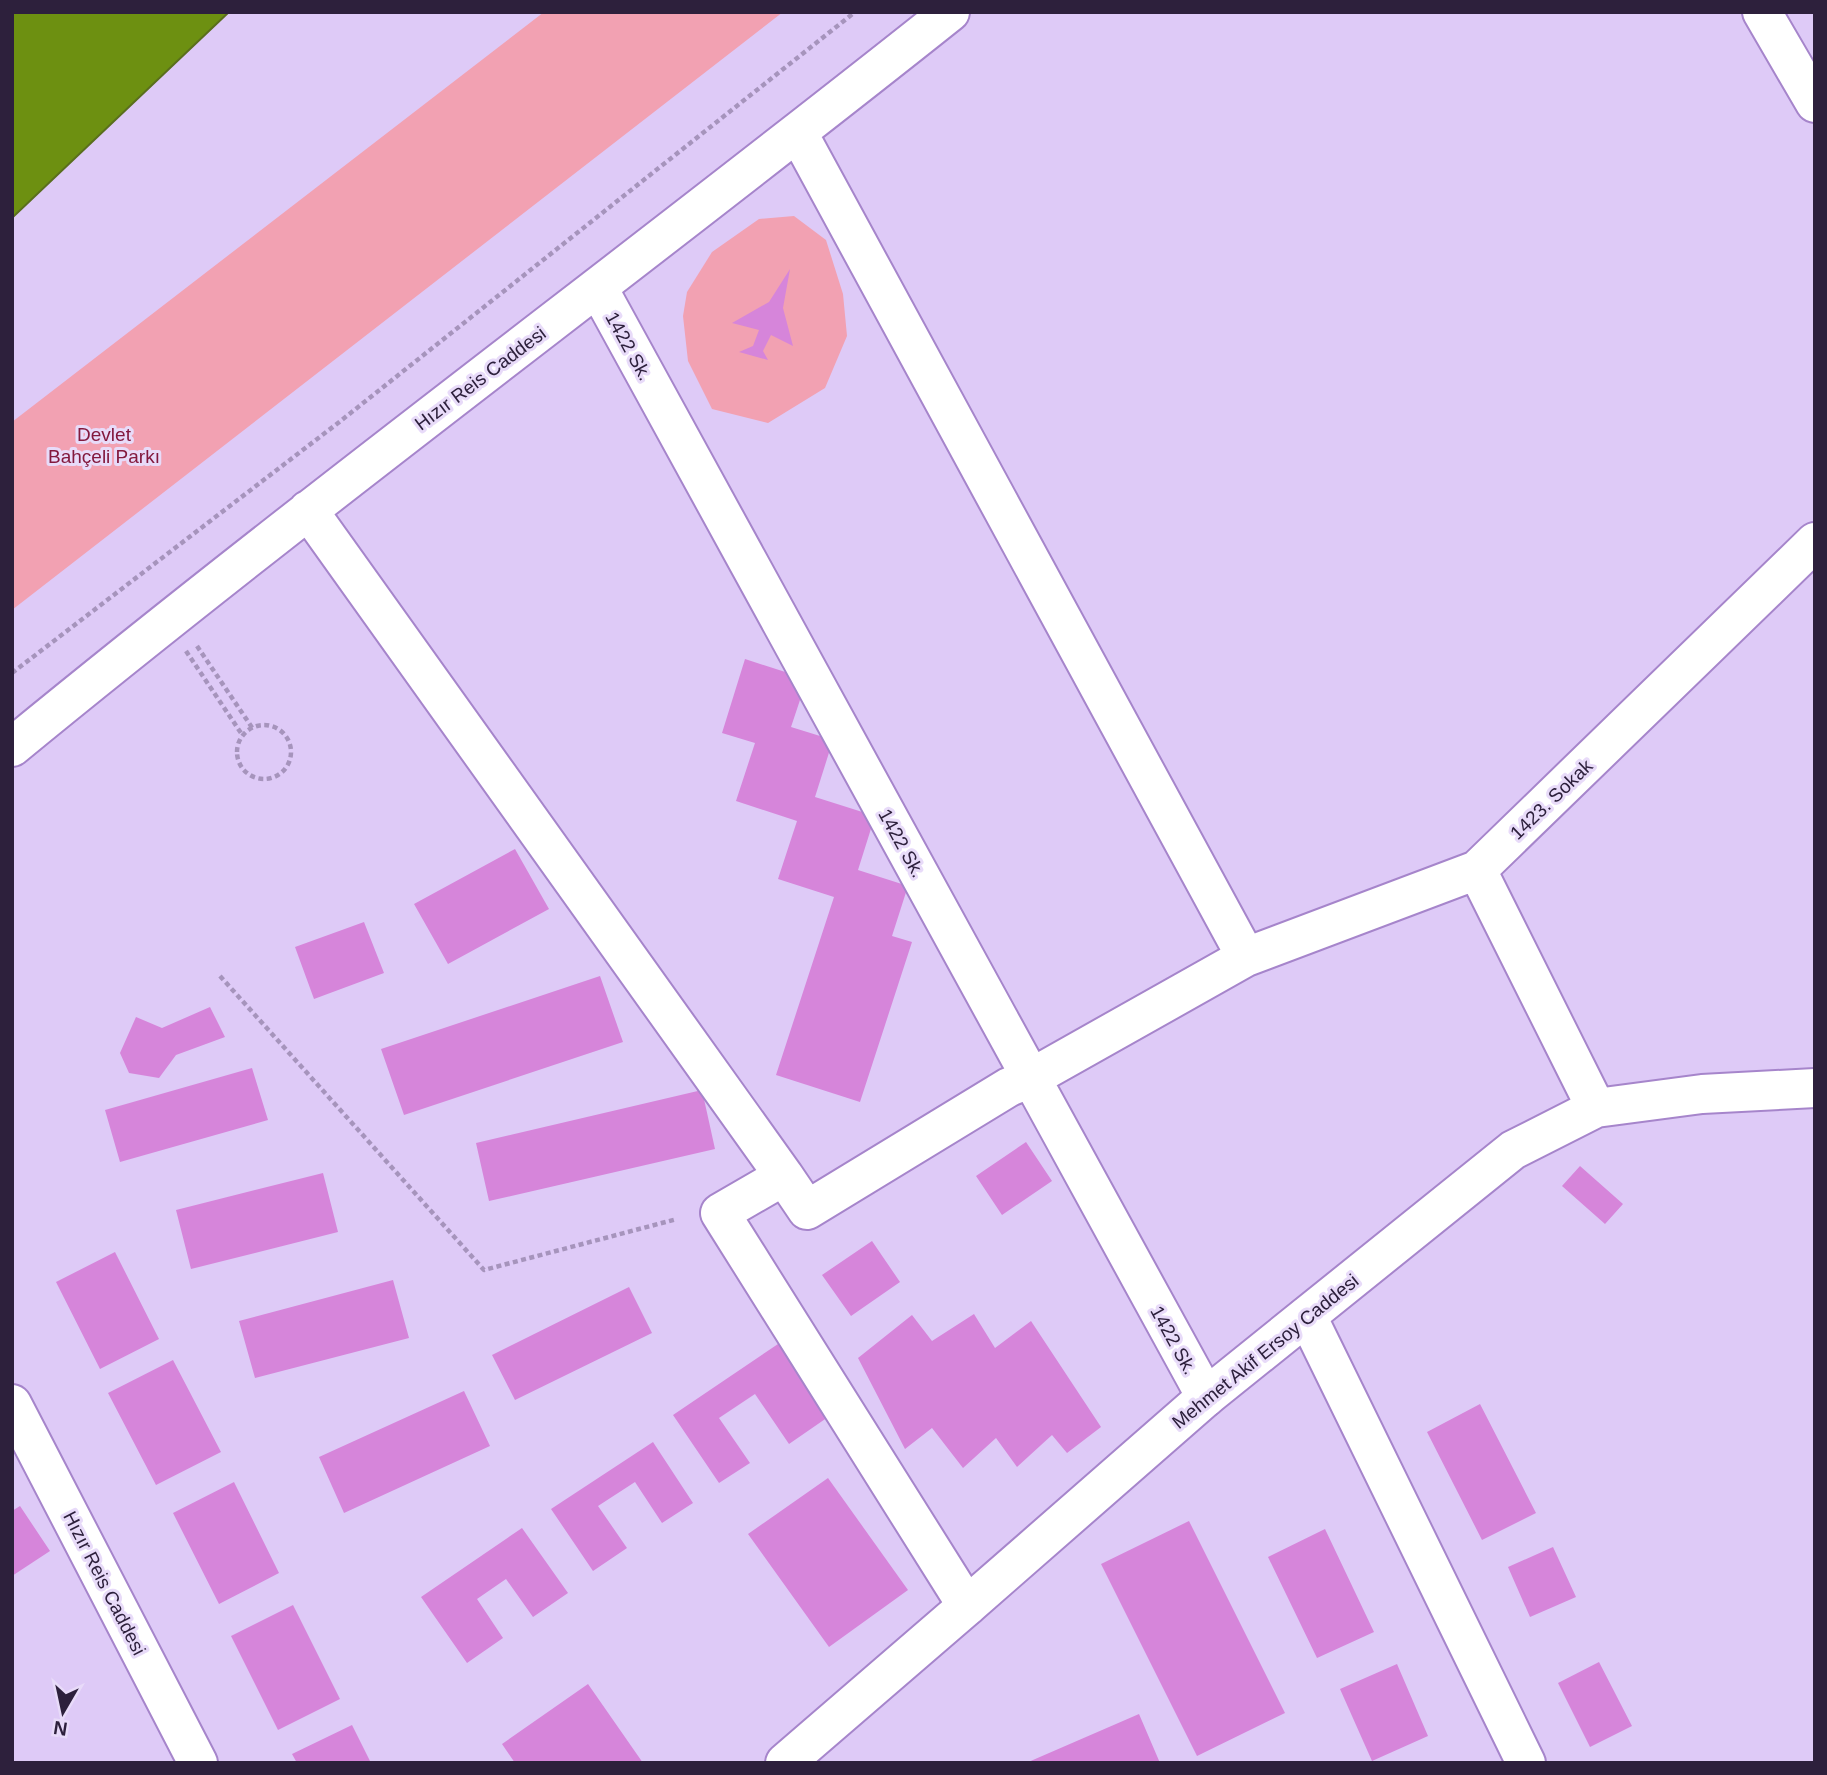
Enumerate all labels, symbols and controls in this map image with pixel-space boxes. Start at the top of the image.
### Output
street label: 1422 Sk. [601,308,656,384]
street label: Hızır Reis Caddesi [411,322,550,434]
park label: Devlet Bahçeli Parkı [48,424,160,467]
street label: 1423. Sokak [1506,755,1597,844]
street label: 1422 Sk. [874,805,929,881]
street label: Mehmet Akif Ersoy Caddesi [1168,1270,1363,1433]
street label: 1422 Sk. [1146,1302,1201,1378]
street label: Hızır Reis Caddesi [59,1508,150,1659]
north arrow [28,1677,98,1747]
text: N [52,1717,69,1740]

